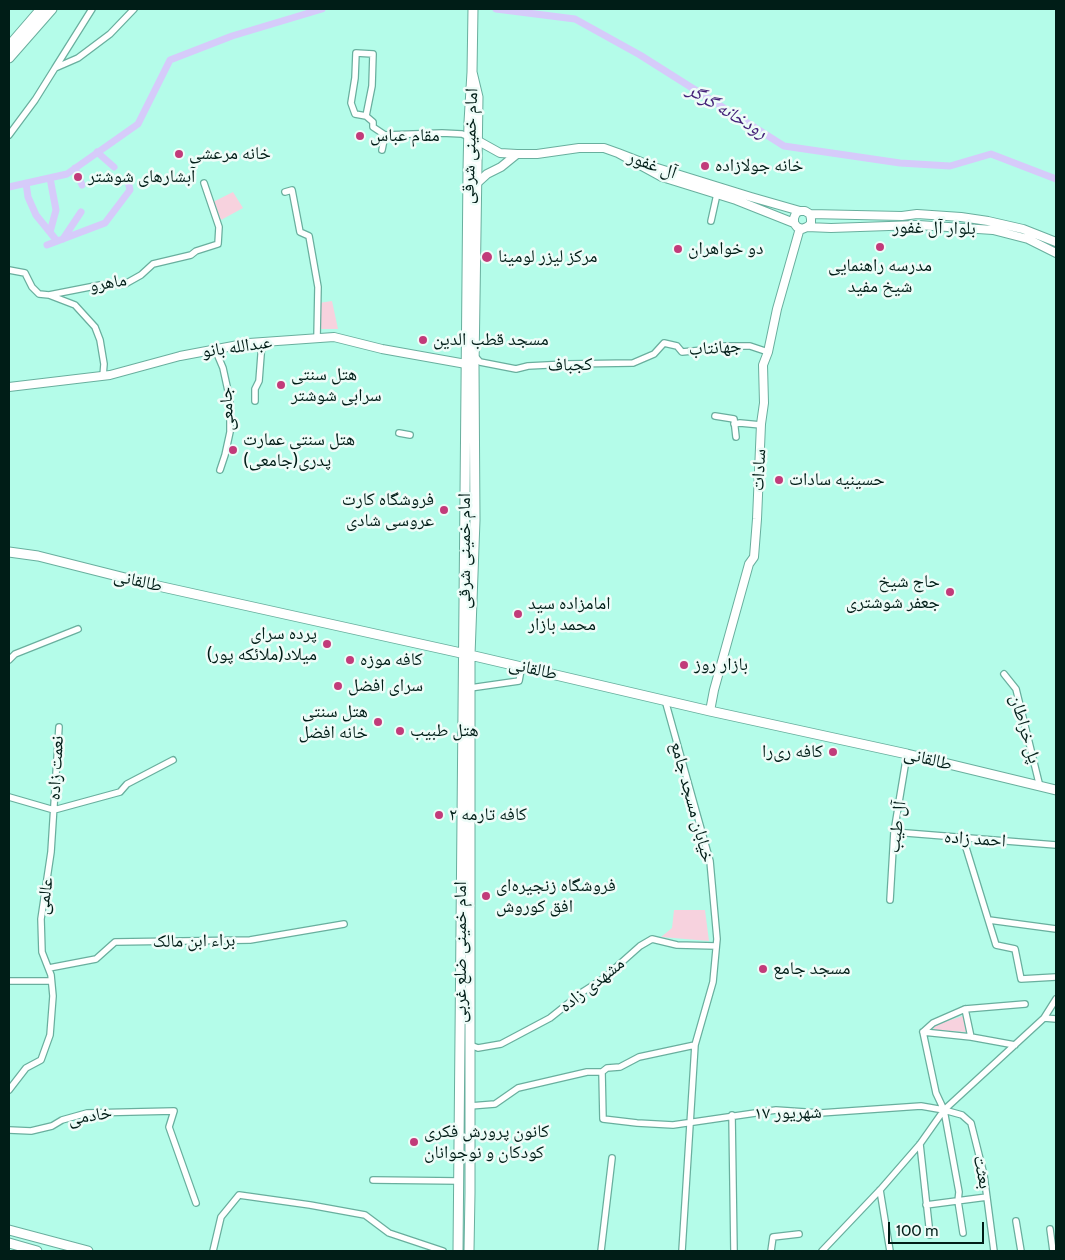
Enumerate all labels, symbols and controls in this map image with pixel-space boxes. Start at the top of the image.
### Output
water label: رودخانه گرگر [683,78,771,144]
street label: امام خمینی شرقی [457,88,483,204]
place label: مقام عباس [370,125,440,147]
marker: مقام عباس [354,130,366,142]
place label: خانه مرعشی [189,143,271,165]
street label: آل غفور [625,146,679,184]
marker: خانه مرعشی [173,148,185,160]
place label: خانه جولازاده [715,155,803,177]
marker: خانه جولازاده [699,160,711,172]
place label: آبشارهای شوشتر [88,166,195,188]
marker: آبشارهای شوشتر [72,171,84,183]
street label: بلوار آل غفور [892,216,976,240]
place label: دو خواهران [688,238,763,260]
marker: مدرسه راهنمایی شیخ مفید [874,241,886,253]
marker: دو خواهران [672,243,684,255]
place label: مرکز لیزر لومینا [498,246,598,268]
marker: مرکز لیزر لومینا [480,250,494,264]
place label: مدرسه راهنمایی شیخ مفید [828,255,932,298]
street label: ماهرو [88,269,128,297]
place label: مسجد قطب الدین [433,329,549,351]
street label: عبدالله بانو [201,331,273,363]
marker: مسجد قطب الدین [417,334,429,346]
street label: جهانتاب [688,335,742,361]
street label: کجباف [548,354,592,376]
place label: هتل سنتی سرابی شوشتر [291,364,382,406]
marker: هتل سنتی سرابی شوشتر [275,379,287,391]
street label: جامعی [215,386,239,432]
place label: هتل سنتی عمارت پدری(جامعی) [243,429,355,472]
marker: هتل سنتی عمارت پدری(جامعی) [227,444,239,456]
street label: سادات [747,448,771,492]
place label: حسینیه سادات [789,469,885,491]
marker: حسینیه سادات [773,474,785,486]
place label: فروشگاه کارت عروسی شادی [342,489,434,532]
street label: امام خمینی شرقی [454,493,476,609]
marker: فروشگاه کارت عروسی شادی [438,504,450,516]
street label: طالقانی [112,565,164,597]
place label: حاج شیخ جعفر شوشتری [846,571,940,614]
marker: حاج شیخ جعفر شوشتری [944,586,956,598]
place label: امامزاده سید محمد بازار [528,593,611,636]
marker: امامزاده سید محمد بازار [512,608,524,620]
place label: پرده سرای میلاد(ملائکه پور) [206,623,317,666]
marker: پرده سرای میلاد(ملائکه پور) [321,638,333,650]
place label: کافه موزه [360,649,423,671]
street label: طالقانی [507,653,559,685]
marker: کافه موزه [344,654,356,666]
place label: بازار روز [694,654,748,676]
marker: بازار روز [678,659,690,671]
place label: سرای افضل [348,675,423,697]
marker: سرای افضل [332,680,344,692]
street label: پل خراطان [1005,692,1045,766]
place label: هتل سنتی خانه افضل [298,701,368,744]
marker: هتل سنتی خانه افضل [372,716,384,728]
place label: هتل طبیب [410,720,479,742]
marker: هتل طبیب [394,725,406,737]
street label: نعمت زاده [44,735,68,801]
street label: خیابان مسجد جامع [666,739,718,865]
place label: کافه‌ ری‌را [762,741,823,763]
street label: طالقانی [902,743,954,775]
marker: کافه‌ ری‌را [827,746,839,758]
street label: آل طیب [883,800,911,854]
place label: کافه تارمه ۲ [449,804,527,826]
marker: کافه تارمه ۲ [433,809,445,821]
street label: احمد زاده [943,826,1007,852]
place label: فروشگاه زنجیره‌ای افق کوروش [496,875,616,918]
street label: عالمی [32,876,58,916]
street label: امام خمینی ضلع غربی [450,881,472,1023]
marker: فروشگاه زنجیره‌ای افق کوروش [480,890,492,902]
street label: براء ابن مالک [152,929,236,953]
street label: مشهدی زاده [555,953,629,1017]
place label: مسجد جامع [773,958,851,980]
marker: مسجد جامع [757,963,769,975]
street label: خادمی [67,1102,113,1130]
street label: ۱۷ شهریور [754,1102,822,1124]
place label: کانون پرورش فکری کودکان و نوجوانان [424,1121,549,1164]
marker: کانون پرورش فکری کودکان و نوجوانان [408,1136,420,1148]
street label: بعثت [968,1153,996,1191]
scale bar [890,1212,986,1244]
text: 100 m [896,1222,938,1240]

